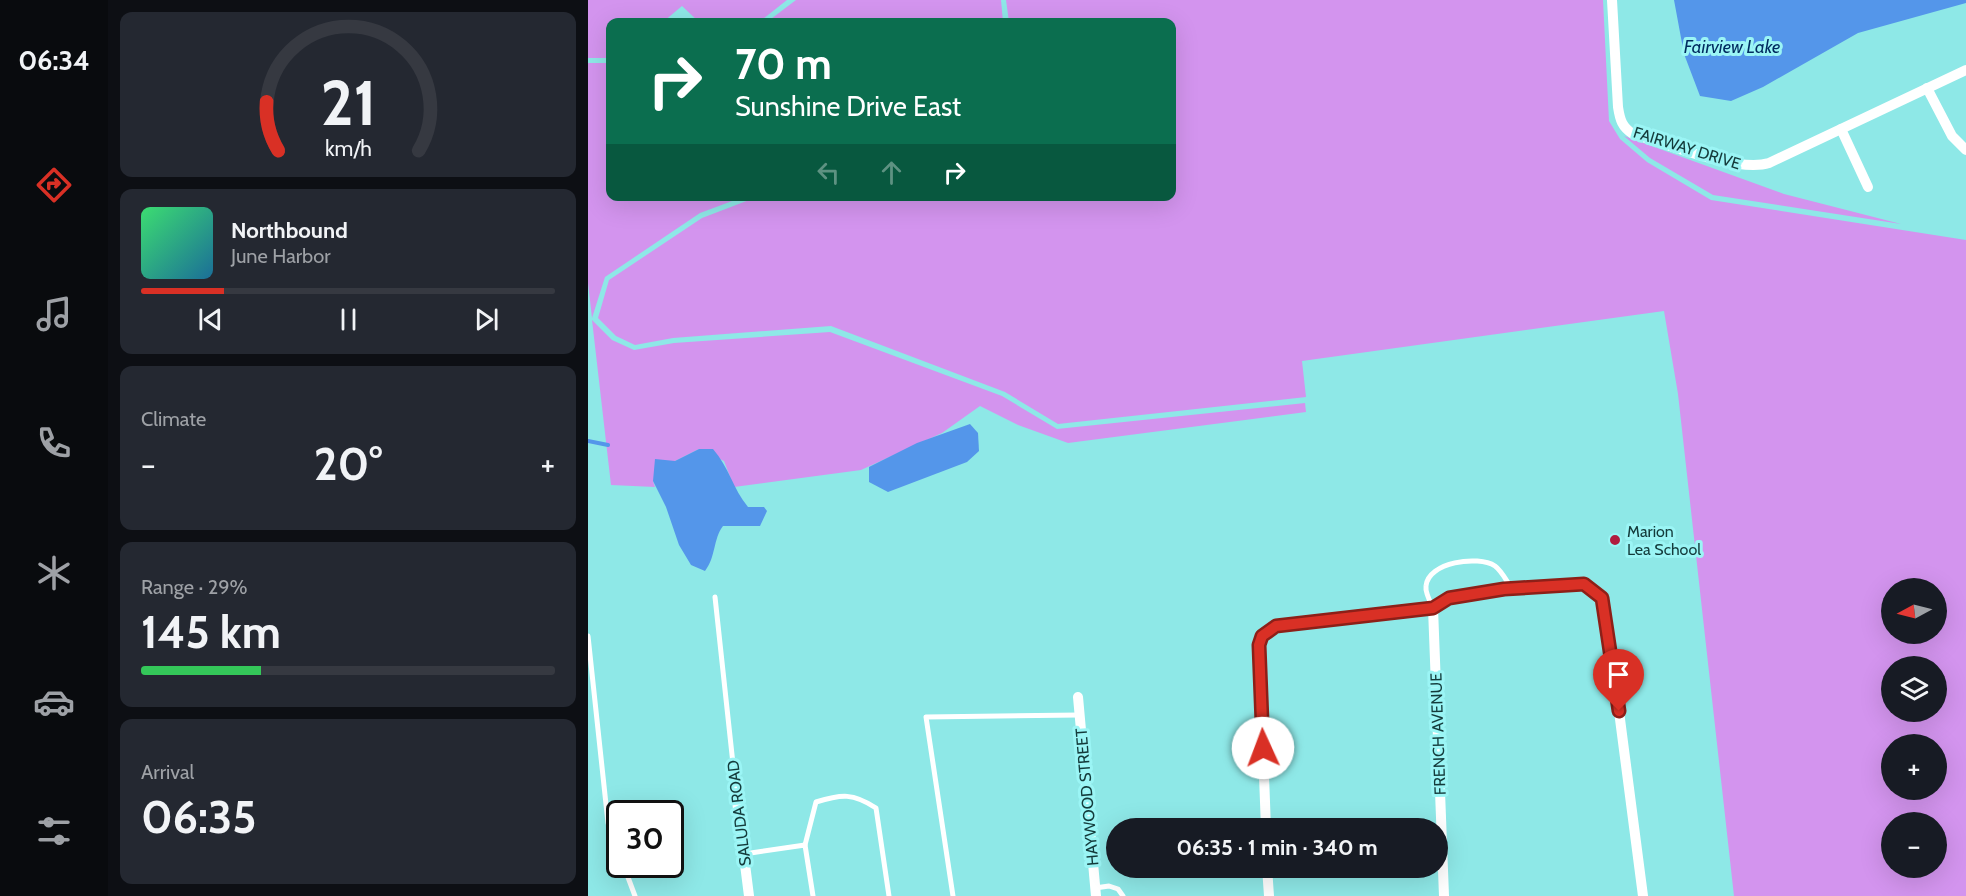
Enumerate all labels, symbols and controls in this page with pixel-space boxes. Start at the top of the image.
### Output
water label: Fairview Lake [1684,36,1780,58]
text: 70 m [735,38,832,90]
icon: right [636,42,714,120]
text: 06:34 [18,44,90,77]
text: 21 [320,66,376,142]
text: Sunshine Drive East [735,90,961,123]
street label: FAIRWAY DRIVE [1631,123,1743,173]
text: km/h [325,136,371,162]
icon: left [812,156,845,189]
icon: ahead [875,156,908,189]
icon: right [938,156,971,189]
icon: directions [33,164,75,206]
text: Northbound [231,217,348,244]
text: June Harbor [231,244,331,268]
icon: music [33,293,75,335]
icon: previous [194,303,227,336]
icon: pause [332,303,365,336]
icon: next [470,303,503,336]
text: Climate [141,407,206,431]
icon: phone [33,422,75,464]
text: 20° [314,437,382,491]
text: − [141,444,156,484]
text: + [540,444,555,484]
place label: Marion Lea School [1627,522,1701,559]
marker: Marion Lea School [1608,533,1622,547]
icon: climate [33,552,75,594]
text: Range · 29% [141,575,248,599]
north arrow [1881,578,1947,644]
map controls [1881,578,1947,878]
text: 145 km [141,605,281,659]
pin [1593,649,1644,711]
button: layers [1881,656,1947,722]
icon: arrive [1602,658,1635,691]
street label: FRENCH AVENUE [1426,672,1450,795]
icon: car [33,681,75,723]
position arrow [1231,716,1295,780]
street label: HAYWOOD STREET [1071,727,1102,867]
button: + [1881,734,1947,800]
street label: SALUDA ROAD [723,759,755,867]
text: Arrival [141,760,194,784]
text: 06:35 [141,790,256,844]
speed limit sign: 30 [606,800,684,878]
icon: filters [33,810,75,852]
button: − [1881,812,1947,878]
text: 06:35 · 1 min · 340 m [1176,834,1378,861]

